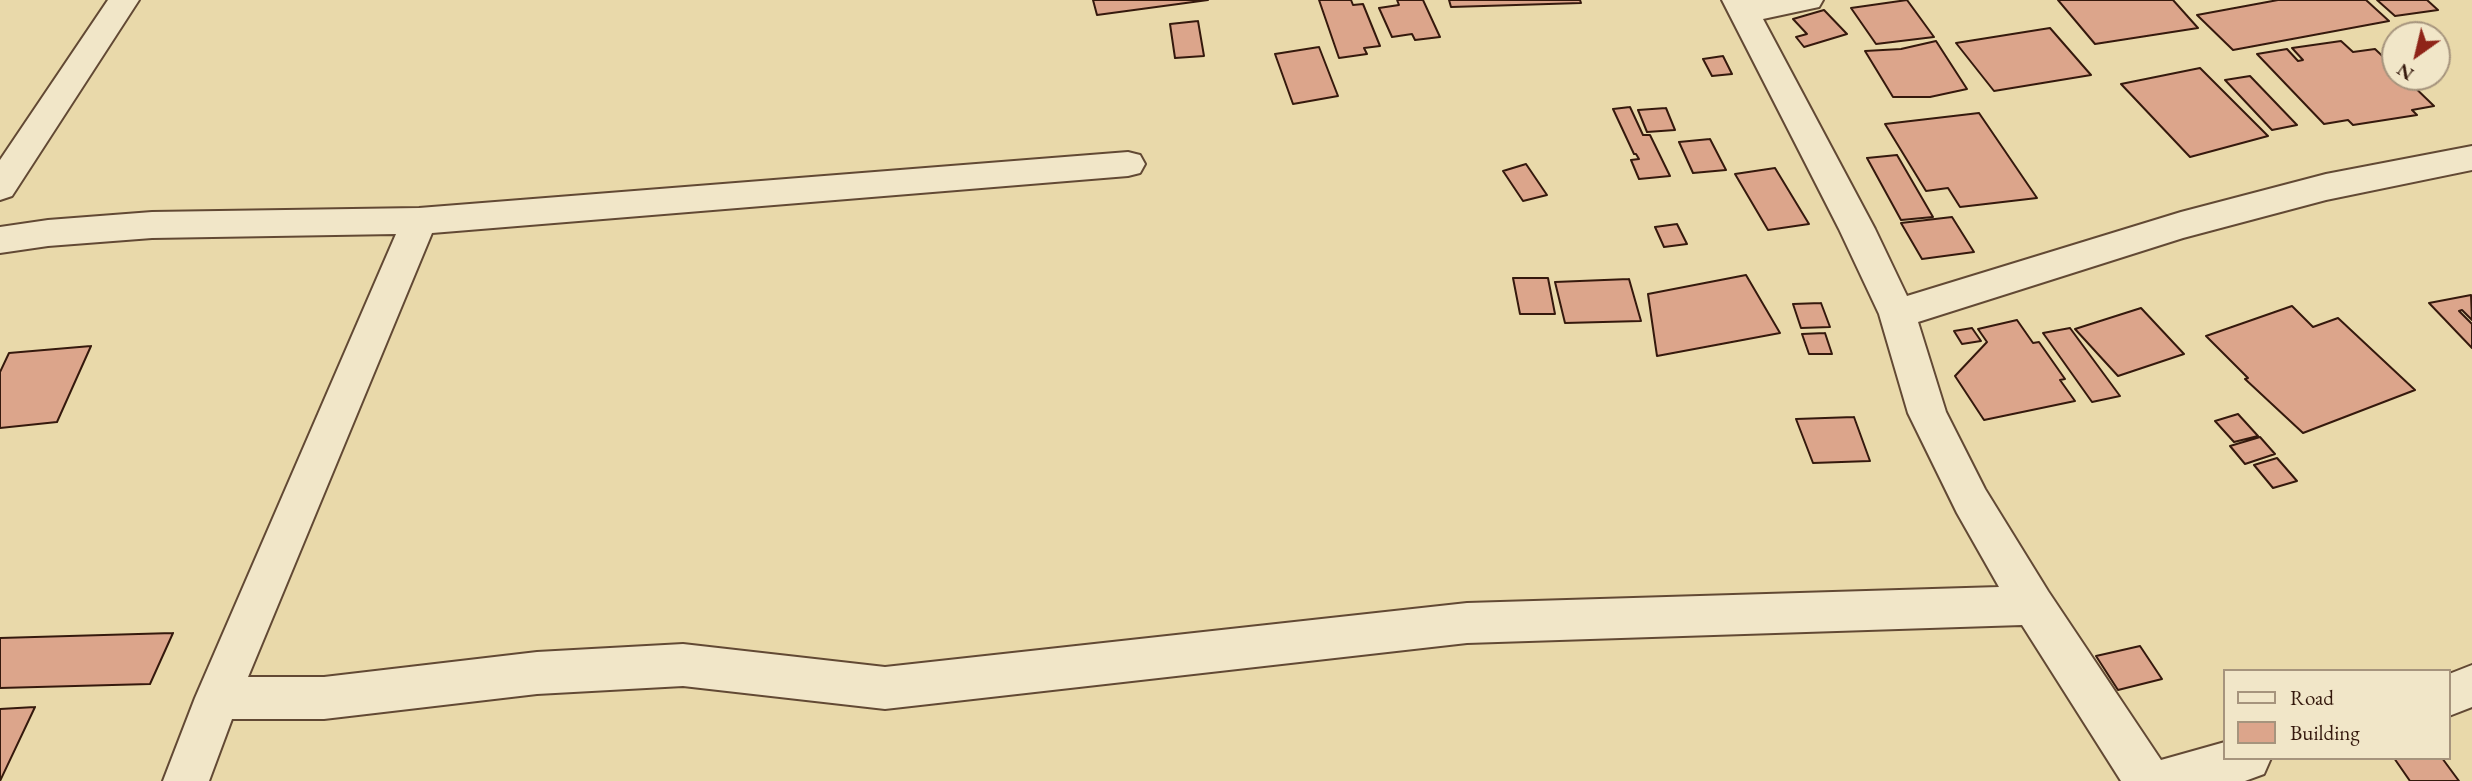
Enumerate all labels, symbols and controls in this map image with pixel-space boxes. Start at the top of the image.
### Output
north arrow [2381,21,2451,91]
text: N [2392,58,2418,87]
legend [2224,669,2451,760]
text: Road [2290,684,2334,711]
text: Building [2290,719,2360,746]

